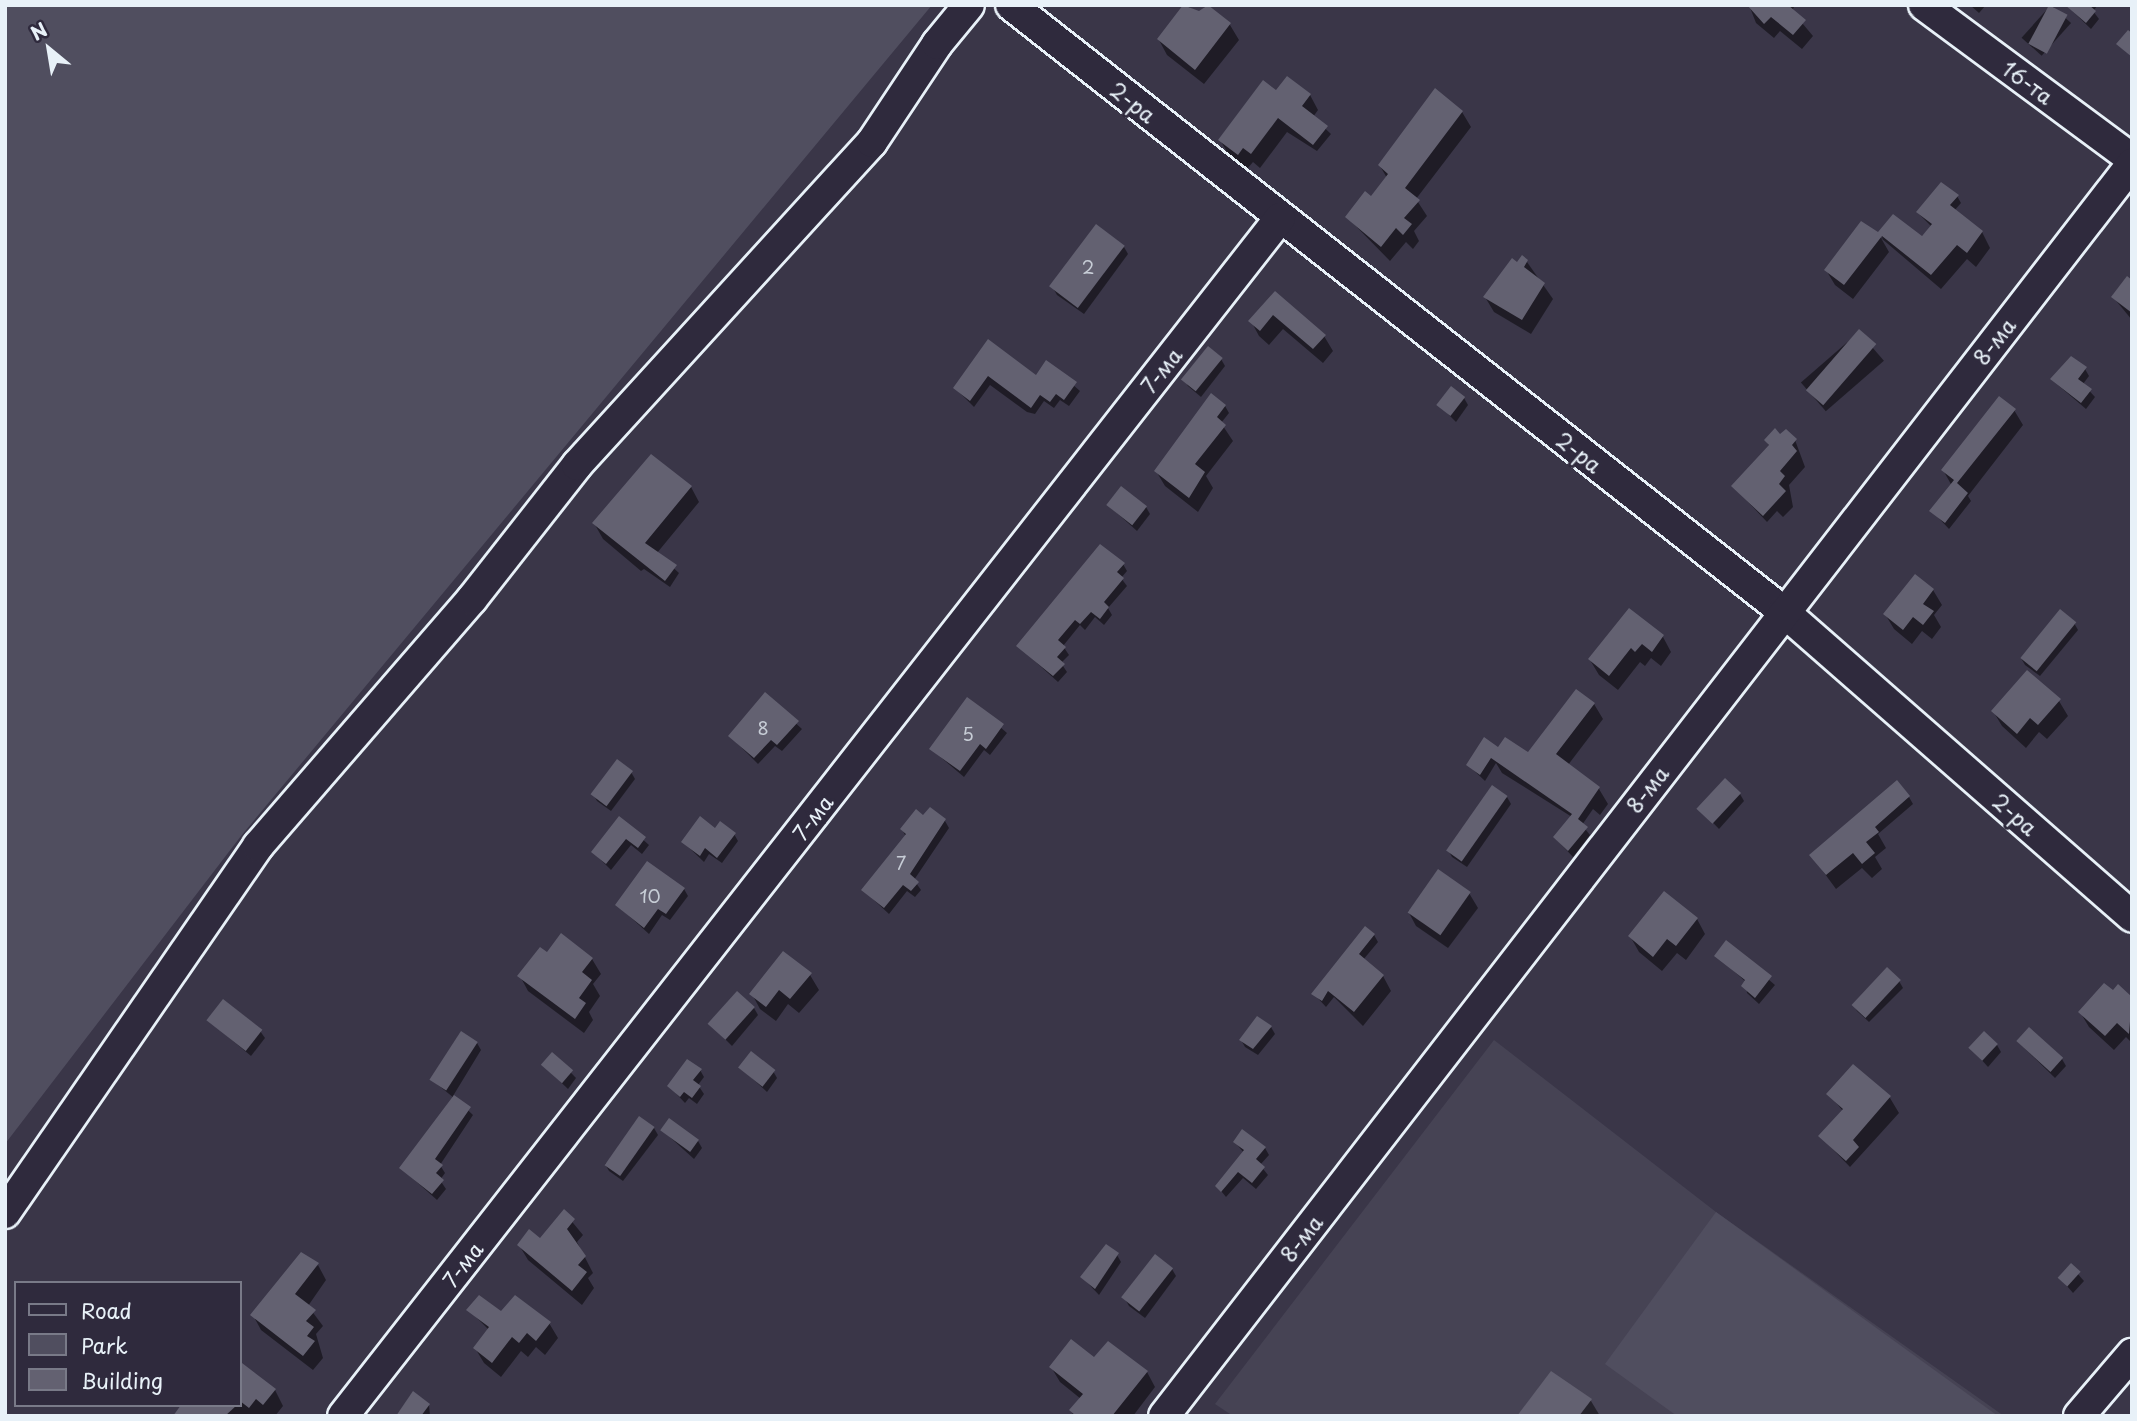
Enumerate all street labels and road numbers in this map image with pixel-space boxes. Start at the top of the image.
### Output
street label: 16-та [1998,55,2058,109]
street label: 2-ра [1105,77,1161,127]
street label: 8-ма [1968,312,2020,370]
street label: 7-ма [1135,342,1187,398]
street label: 2-ра [1551,427,1607,477]
street label: 8-ма [1621,760,1673,818]
street label: 2-ра [1988,788,2042,840]
street label: 7-ма [786,789,838,845]
street label: 8-ма [1275,1209,1327,1267]
street label: 7-ма [436,1236,488,1292]

